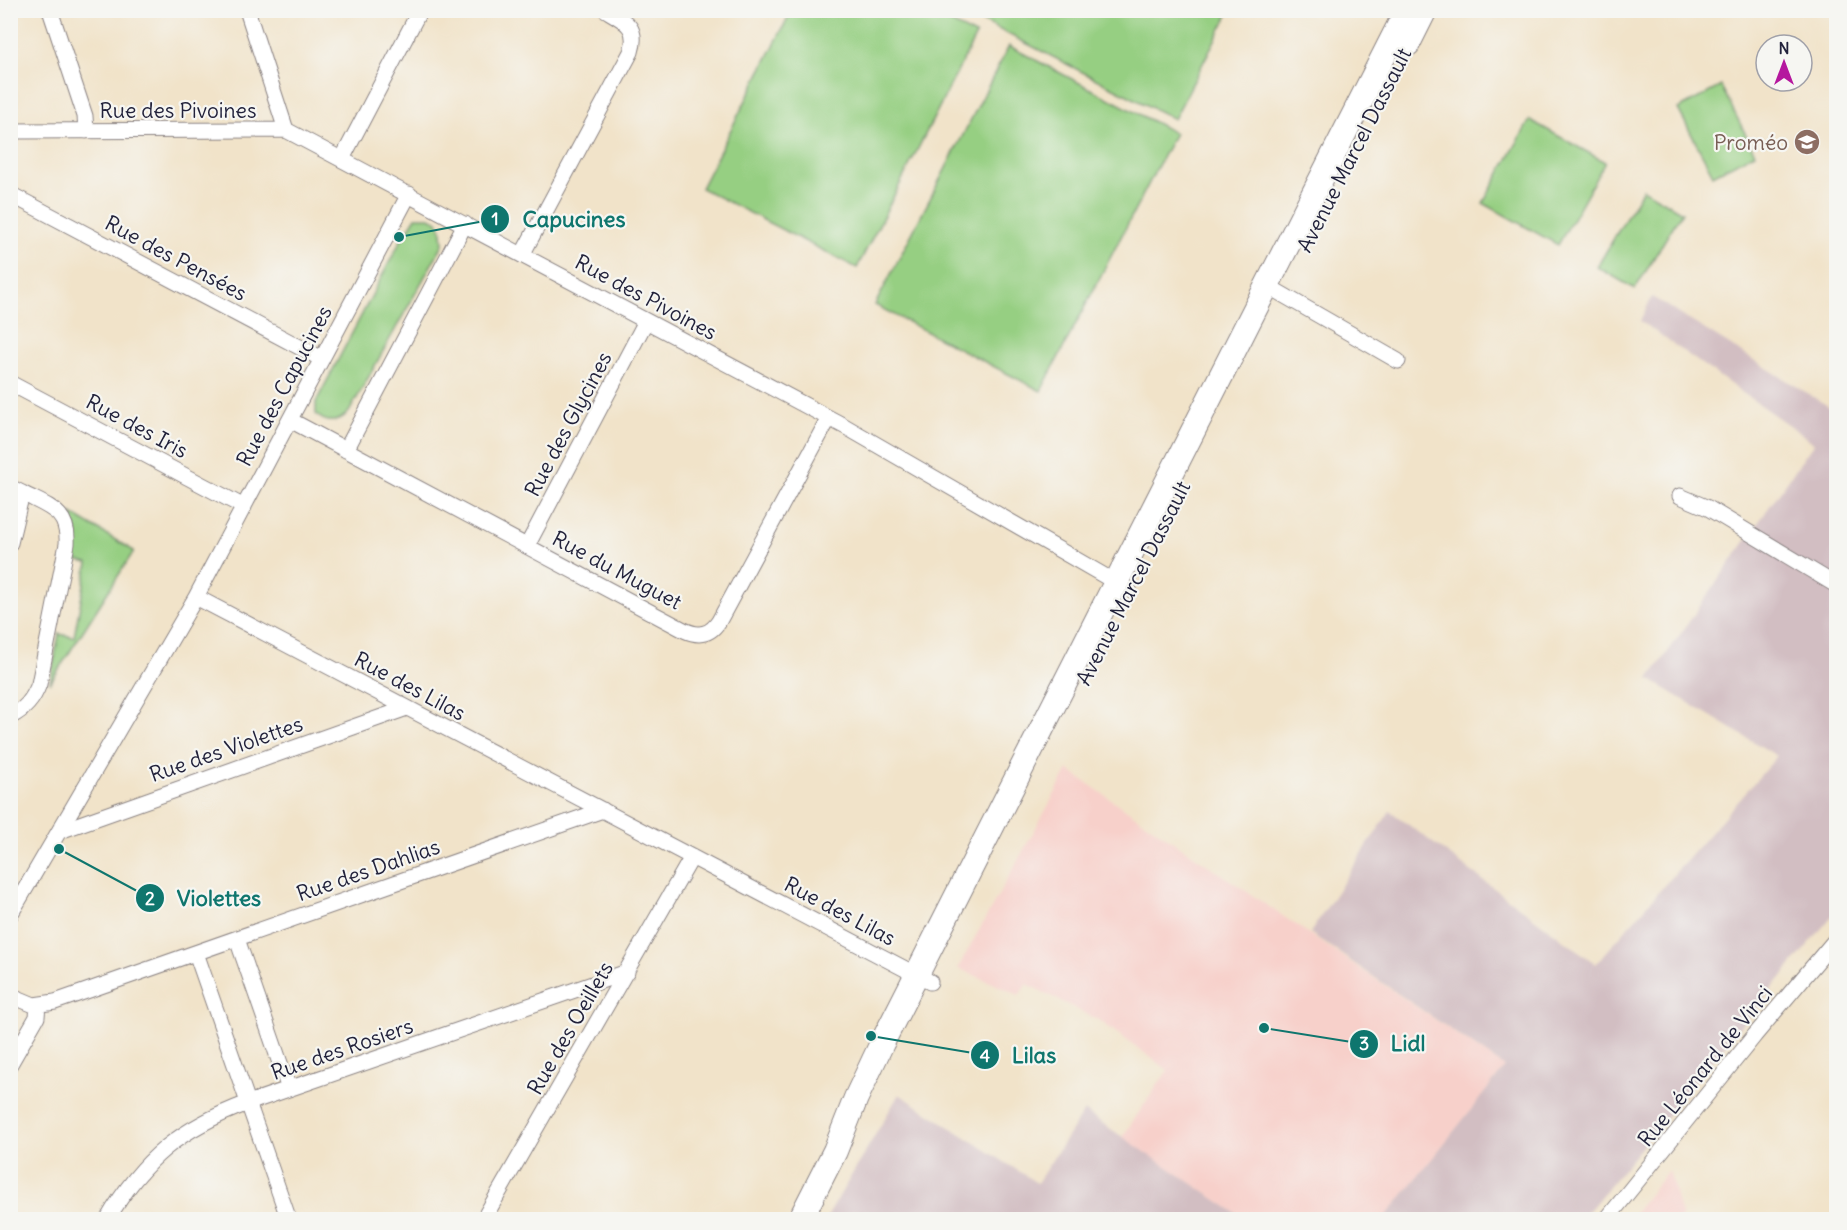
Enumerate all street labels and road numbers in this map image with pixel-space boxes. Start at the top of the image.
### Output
street label: Avenue Marcel Dassault [1291,43,1417,257]
street label: Rue des Pivoines [100,97,256,124]
street label: Rue des Pensées [100,209,252,307]
street label: Rue des Pivoines [570,248,722,346]
street label: Rue des Capucines [230,301,338,471]
street label: Rue des Glycines [519,347,617,501]
street label: Rue des Iris [81,388,193,464]
street label: Avenue Marcel Dassault [1070,476,1196,690]
street label: Rue du Muguet [548,525,686,615]
street label: Rue des Lilas [350,645,470,727]
street label: Rue des Violettes [146,710,306,788]
street label: Rue des Dahlias [293,833,443,907]
street label: Rue des Lilas [780,870,900,952]
street label: Rue des Oeillets [521,957,619,1099]
street label: Rue Léonard de Vinci [1632,980,1778,1152]
street label: Rue des Rosiers [267,1012,417,1086]

